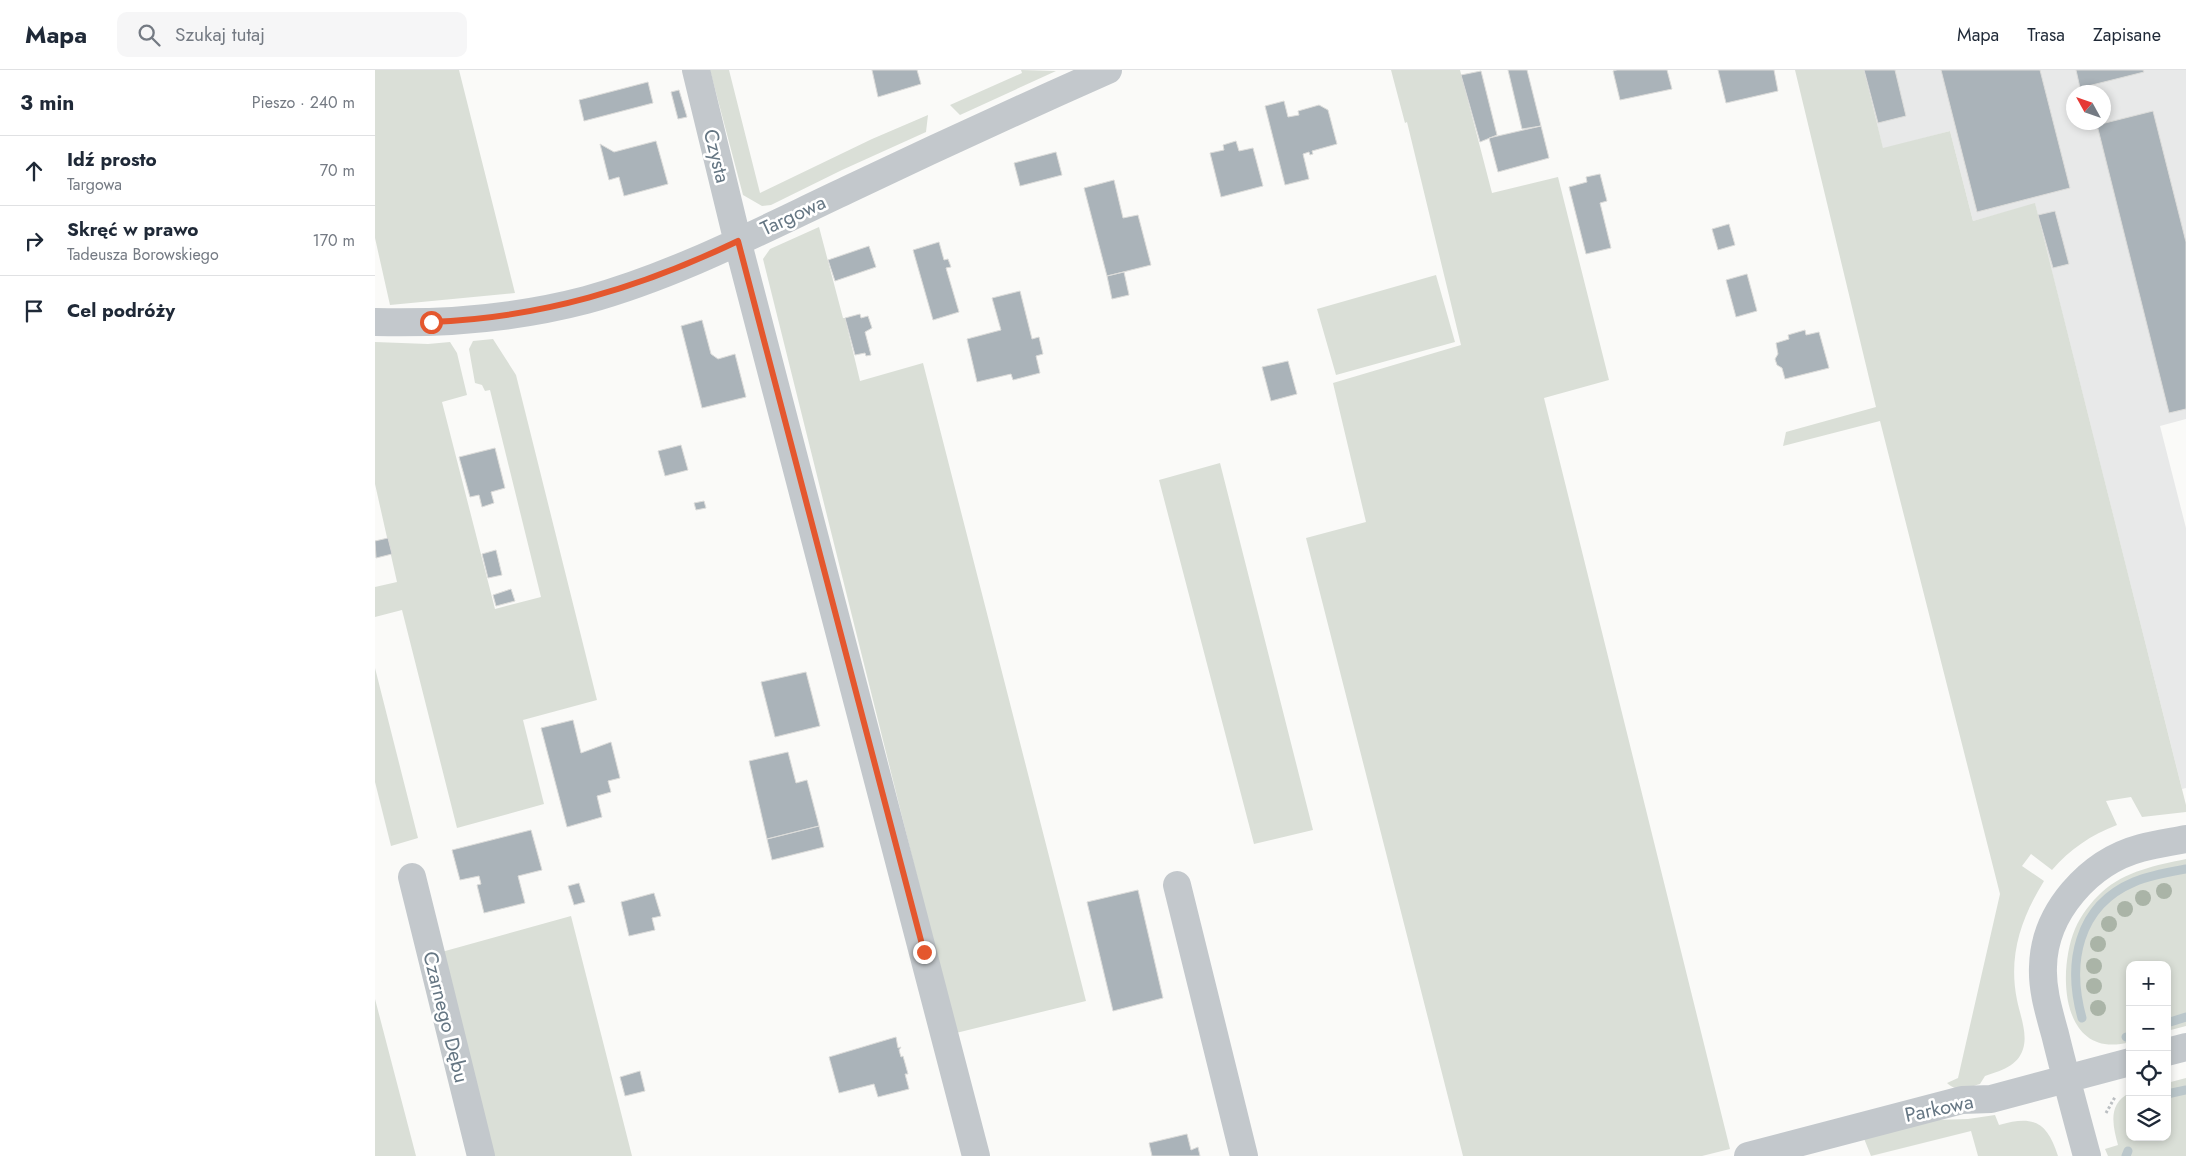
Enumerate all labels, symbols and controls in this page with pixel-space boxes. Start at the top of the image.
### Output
search box [117,12,467,57]
text: Mapa [25,17,87,52]
icon: search [135,21,163,49]
text: Szukaj tutaj [175,21,265,48]
text: Mapa [1957,22,1999,48]
text: Trasa [2027,22,2065,48]
text: Zapisane [2093,22,2161,48]
north arrow [2066,85,2111,130]
text: 3 min [20,88,74,118]
text: Pieszo · 240 m [252,91,355,114]
street label: Czysta [696,126,737,186]
text: Idź prosto [67,146,157,173]
icon: ahead [20,157,48,185]
text: 70 m [320,159,355,182]
text: Targowa [67,173,122,196]
street label: Targowa [756,188,830,243]
text: Skręć w prawo [67,216,199,243]
icon: right [20,227,48,255]
text: 170 m [313,229,355,252]
text: Tadeusza Borowskiego [67,243,219,266]
icon: arrive [20,297,48,325]
text: Cel podróży [67,297,175,324]
route start [420,311,443,334]
route end [913,941,936,964]
street label: Czarnego Dębu [415,948,476,1086]
map controls [2126,961,2171,1141]
button: + [2126,961,2171,1006]
button: − [2126,1006,2171,1051]
button: locate [2126,1051,2171,1096]
street label: Parkowa [1902,1087,1976,1130]
button: layers [2126,1096,2171,1141]

